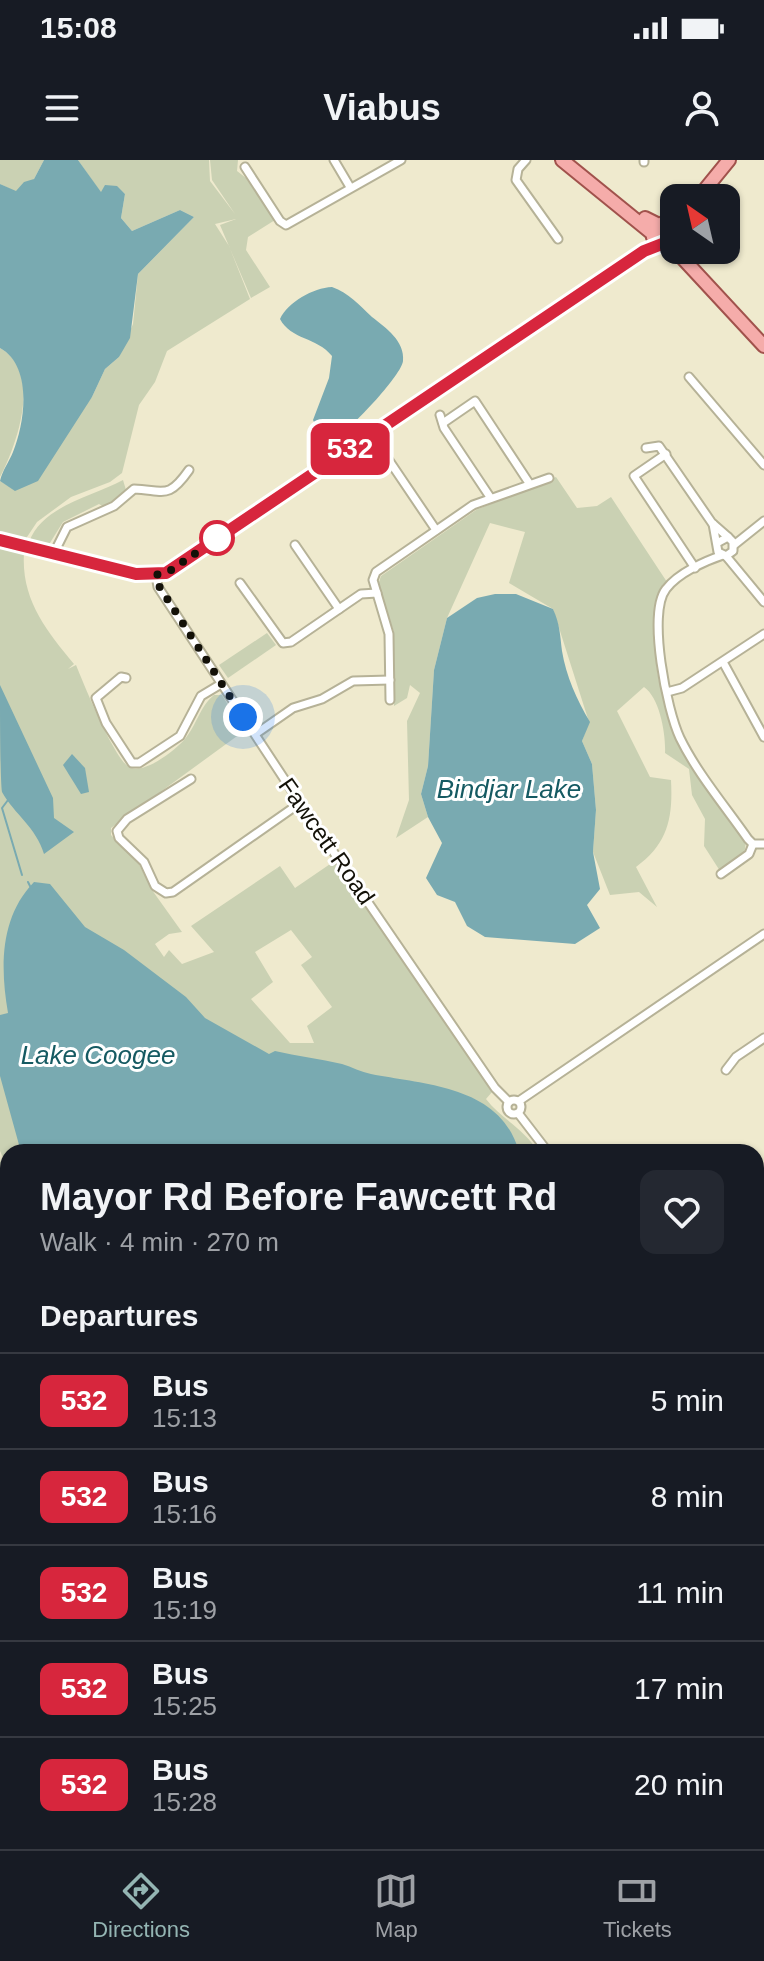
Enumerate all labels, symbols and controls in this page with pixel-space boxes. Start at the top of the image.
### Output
text: 15:08 [40,11,117,44]
icon: menu [40,86,84,130]
icon: person [680,86,724,130]
text: Viabus [323,87,441,128]
north arrow [660,184,740,264]
map controls [660,184,740,264]
line badge: 532 [304,423,396,475]
text: 532 [327,433,373,464]
unlabelled marker [200,521,234,555]
your location [223,697,263,737]
street label: Fawcett Road [273,773,381,909]
water label: Bindjar Lake [437,774,581,804]
water label: Lake Coogee [21,1040,175,1070]
button: heart [640,1170,724,1254]
text: Mayor Rd Before Fawcett Rd [40,1176,557,1218]
text: Walk · 4 min · 270 m [40,1227,279,1257]
text: Departures [40,1299,198,1332]
text: Bus [152,1369,209,1402]
text: 5 min [651,1384,724,1417]
text: 532 [61,1385,107,1416]
text: 15:13 [152,1403,217,1433]
text: Bus [152,1465,209,1498]
text: 8 min [651,1480,724,1513]
text: 532 [61,1481,107,1512]
text: 15:16 [152,1499,217,1529]
text: Bus [152,1561,209,1594]
text: 11 min [636,1576,724,1609]
text: 532 [61,1577,107,1608]
text: 15:19 [152,1595,217,1625]
text: Bus [152,1657,209,1690]
text: 17 min [634,1672,724,1705]
text: 532 [61,1673,107,1704]
text: 15:25 [152,1691,217,1721]
text: Bus [152,1753,209,1786]
text: 20 min [634,1768,724,1801]
text: 532 [61,1769,107,1800]
text: 15:28 [152,1787,217,1817]
tab: Directions [92,1869,190,1943]
tab: Map [374,1869,418,1943]
tab: Tickets [603,1869,672,1943]

